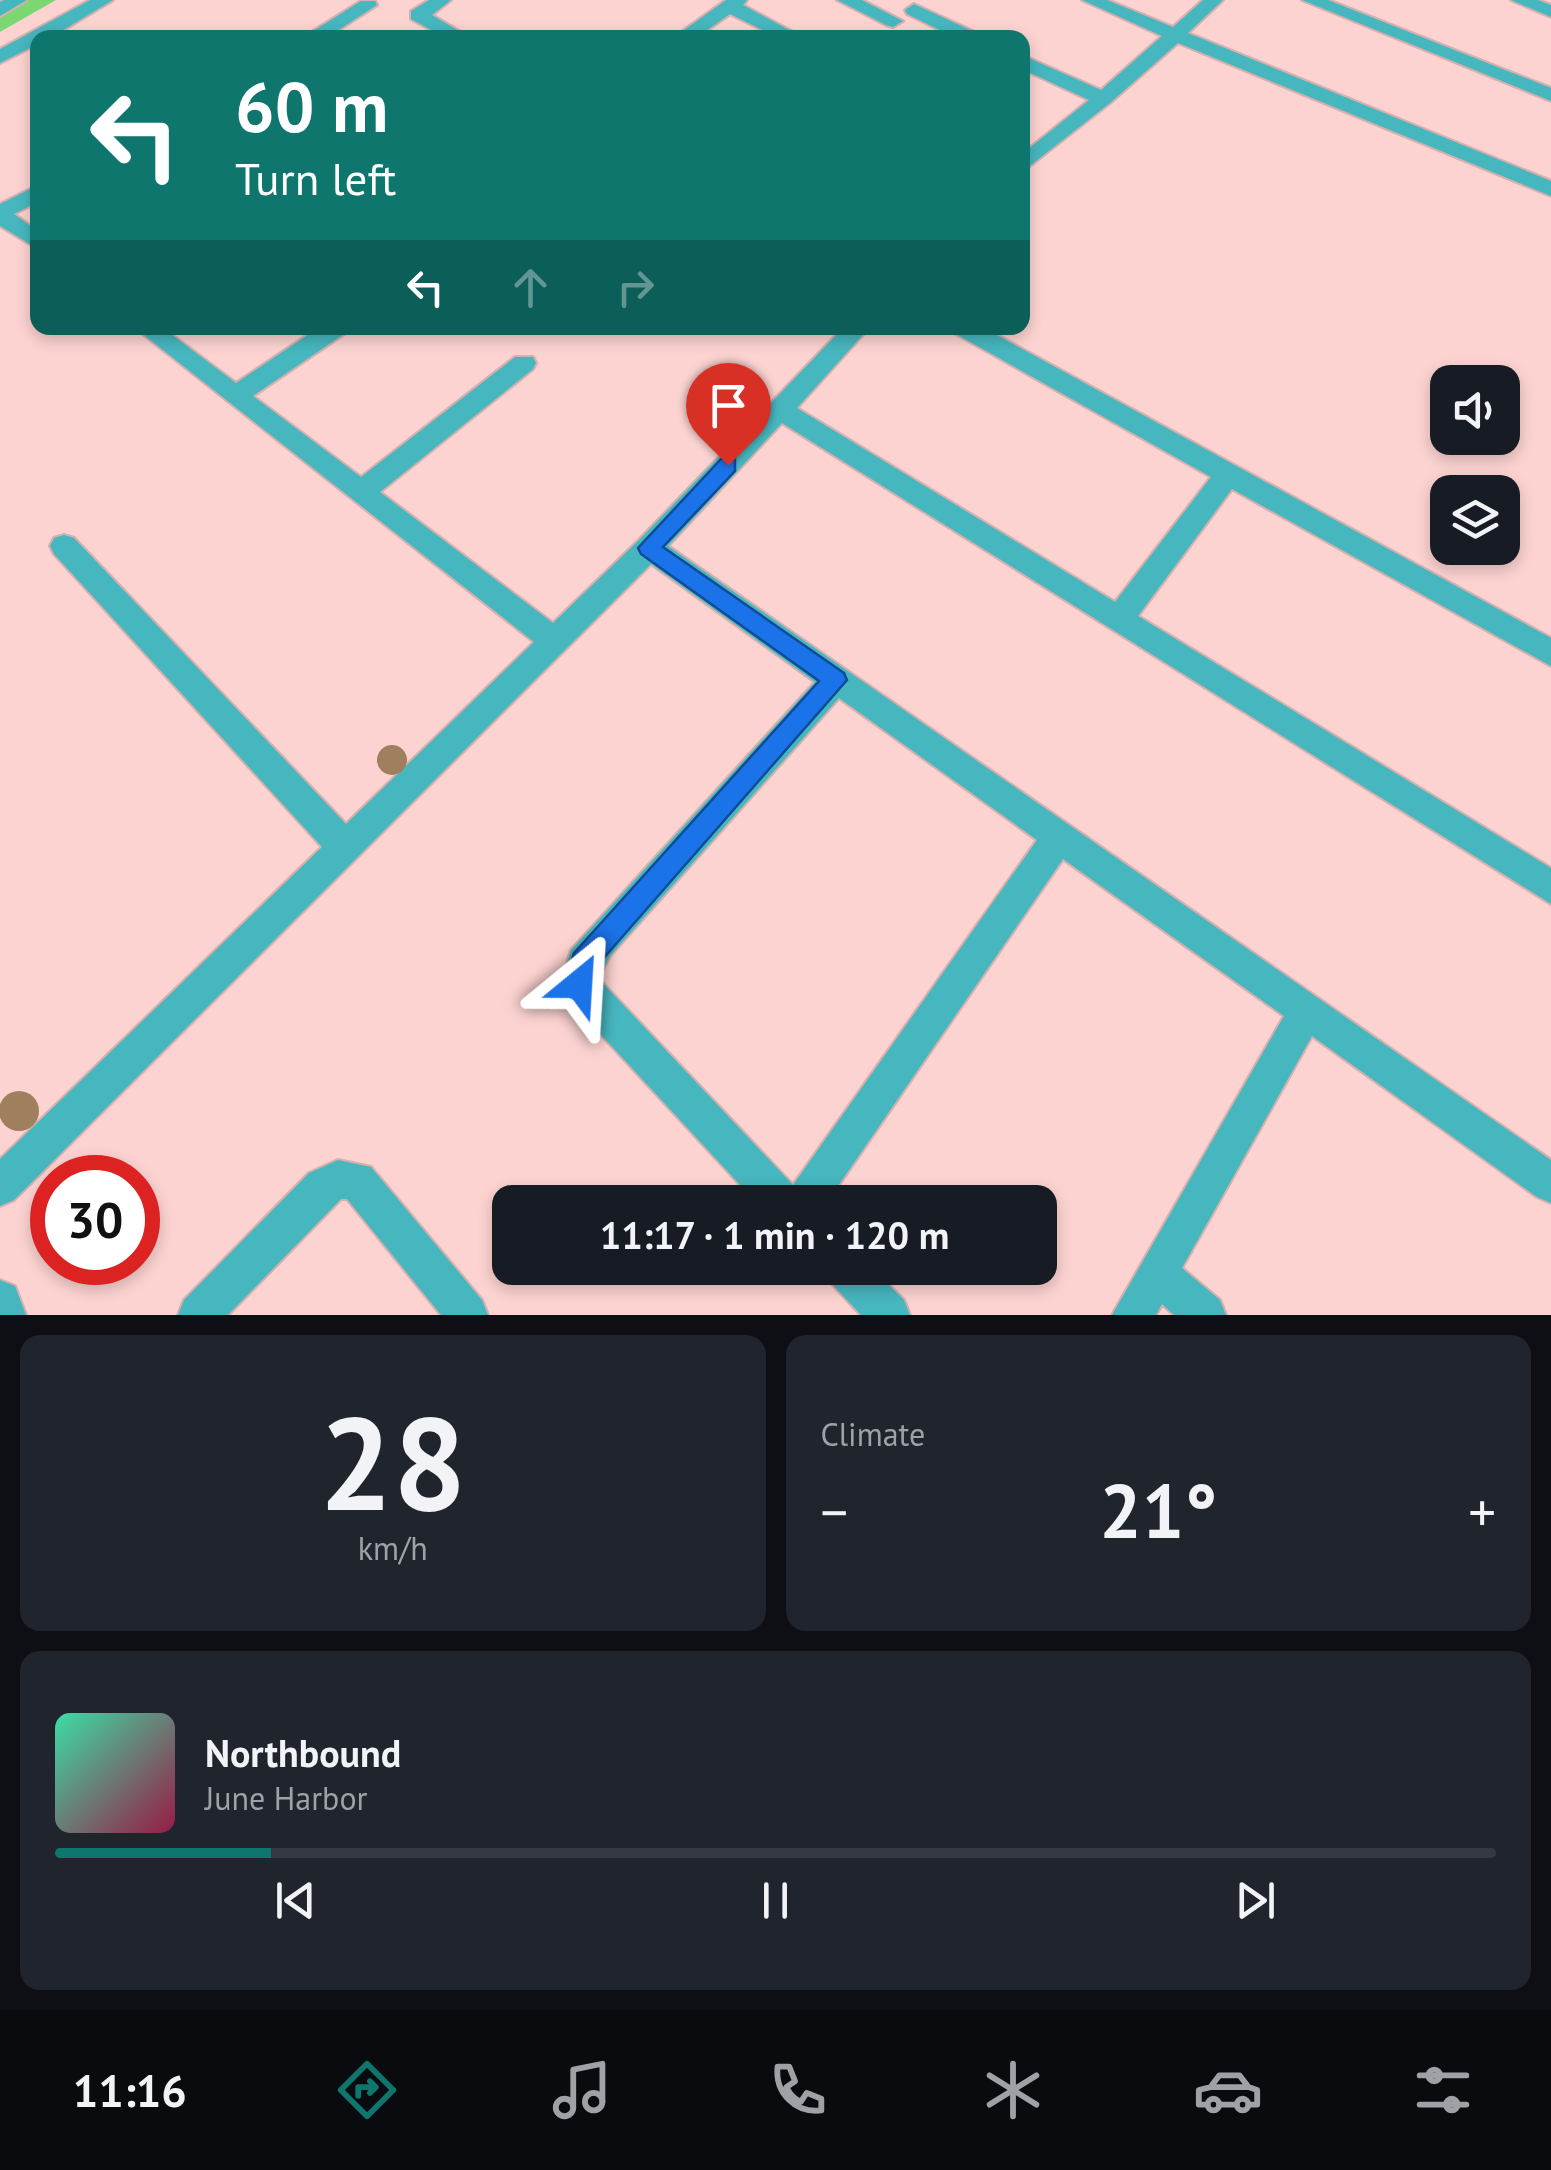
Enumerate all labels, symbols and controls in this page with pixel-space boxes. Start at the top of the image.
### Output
text: 60 m [235,61,388,151]
icon: left [70,70,200,200]
text: Turn left [235,149,396,207]
icon: left [398,260,453,315]
icon: ahead [503,260,558,315]
icon: right [608,260,663,315]
pin [686,363,771,466]
map controls [1430,365,1520,565]
button: sound [1430,365,1520,455]
icon: arrive [701,378,756,433]
button: layers [1430,475,1520,565]
position arrow [527,932,631,1036]
speed limit sign: 30 [30,1155,160,1285]
text: 11:17 · 1 min · 120 m [600,1210,949,1259]
text: 28 [319,1378,466,1546]
text: Climate [821,1413,925,1455]
text: 21° [1099,1462,1217,1559]
text: − [821,1476,848,1547]
text: + [1468,1476,1496,1547]
text: km/h [358,1527,428,1569]
text: Northbound [205,1728,401,1777]
text: June Harbor [205,1777,367,1819]
icon: previous [268,1873,323,1928]
icon: pause [748,1873,803,1928]
icon: next [1228,1873,1283,1928]
icon: directions [332,2055,402,2125]
icon: music [547,2055,617,2125]
icon: phone [763,2055,833,2125]
icon: climate [978,2055,1048,2125]
icon: car [1193,2055,1263,2125]
icon: filters [1408,2055,1478,2125]
text: 11:16 [73,2061,187,2119]

